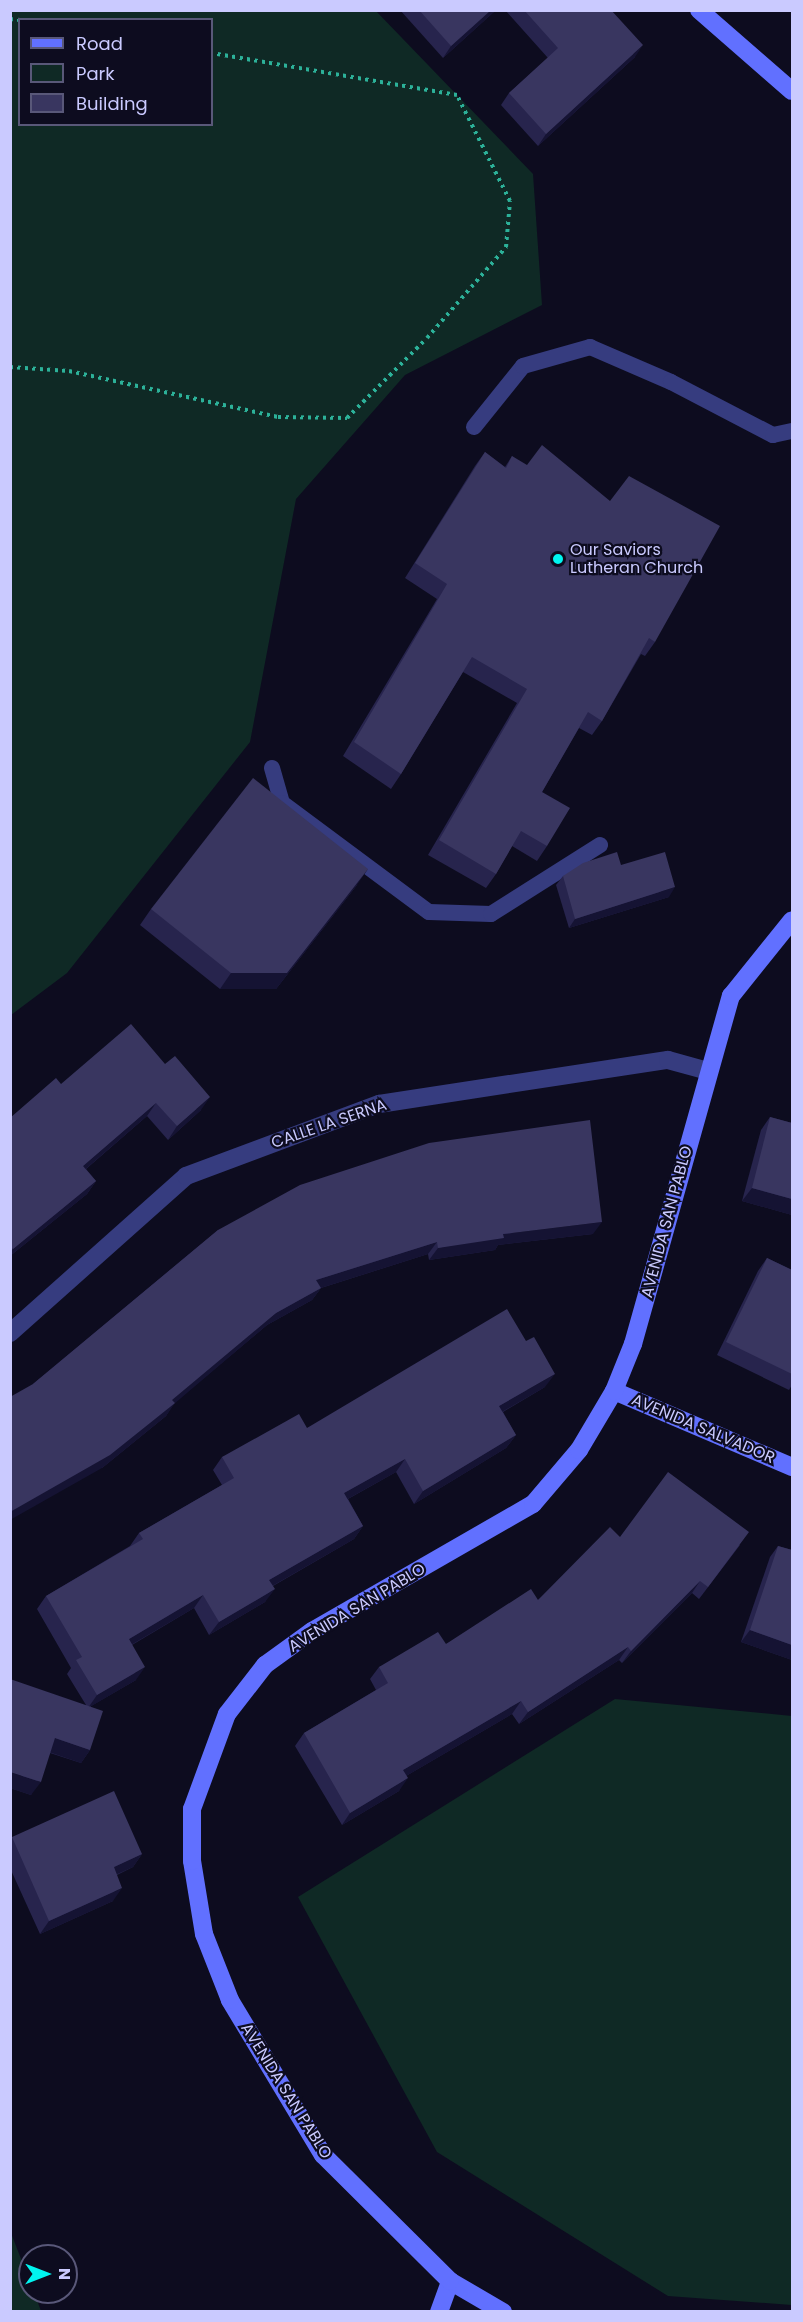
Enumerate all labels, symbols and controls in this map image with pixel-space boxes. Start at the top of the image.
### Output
legend [18,18,213,126]
text: Road [76,31,123,56]
text: Park [76,61,115,86]
text: Building [76,91,148,116]
place label: Our Saviors Lutheran Church [570,540,703,578]
marker: Our Saviors Lutheran Church [551,552,565,566]
street label: CALLE LA SERNA [269,1095,389,1153]
street label: AVENIDA SAN PABLO [637,1144,697,1300]
street label: AVENIDA SALVADOR [629,1390,777,1468]
street label: AVENIDA SAN PABLO [285,1559,429,1657]
street label: AVENIDA SAN PABLO [236,2020,336,2162]
north arrow [18,2244,78,2304]
text: N [53,2268,76,2280]

